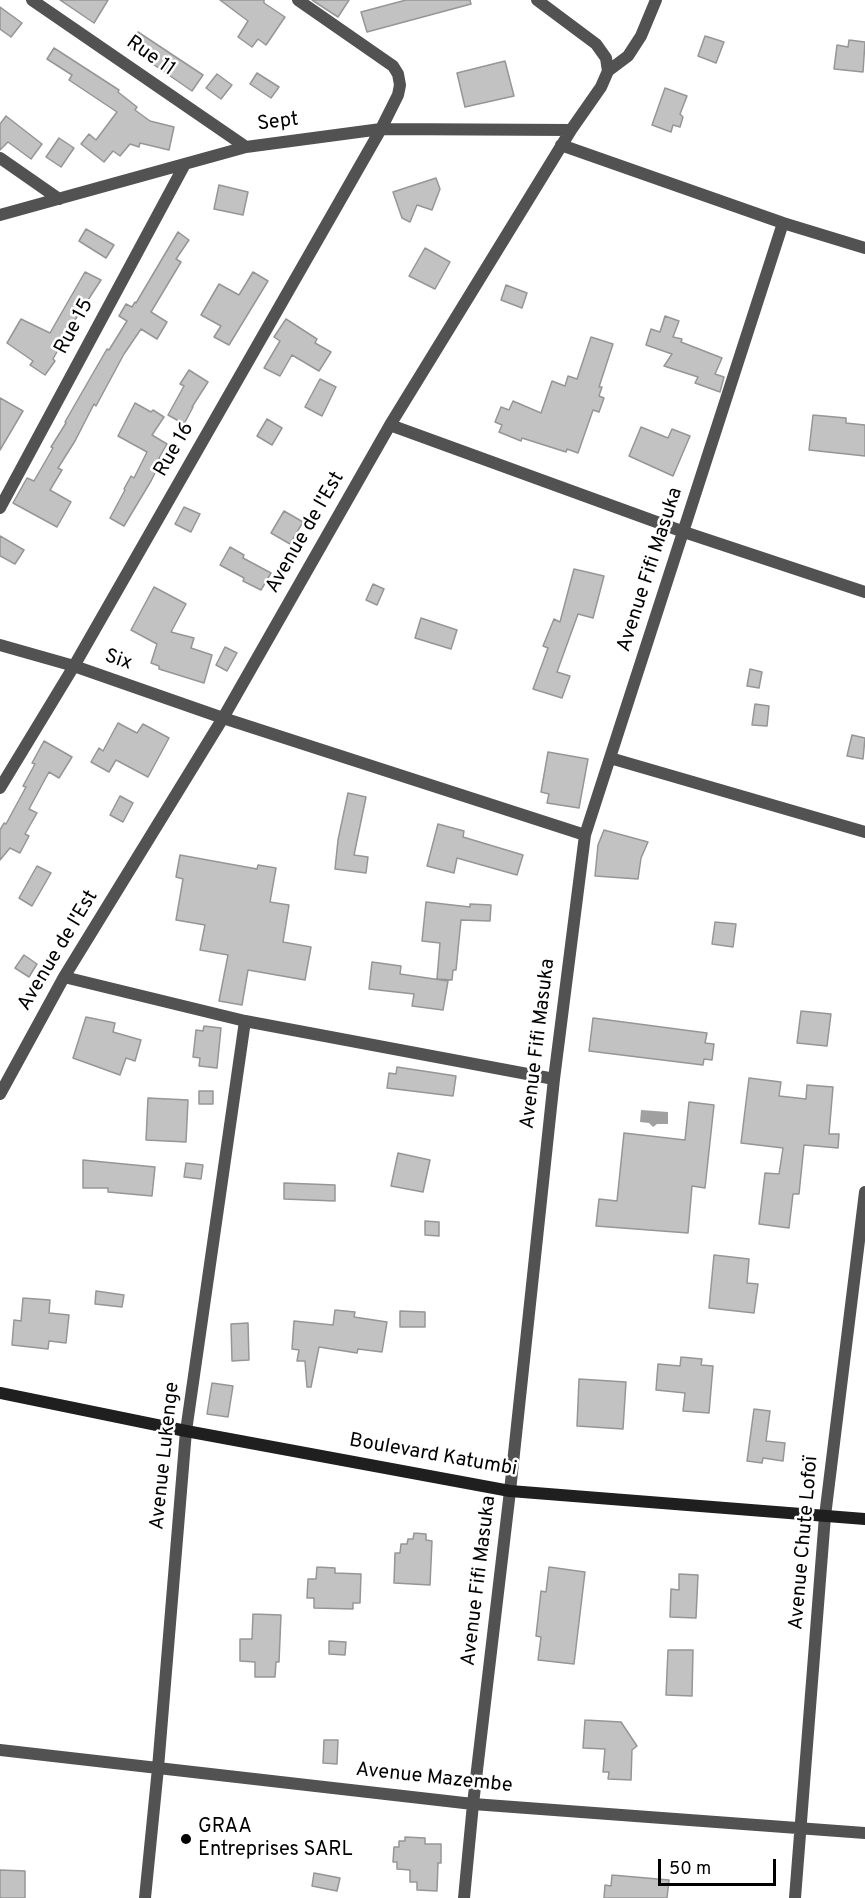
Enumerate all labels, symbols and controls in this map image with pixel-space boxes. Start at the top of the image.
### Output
street label: Rue 11 [121,32,179,82]
street label: Sept [256,109,300,137]
street label: Rue 15 [50,295,100,359]
street label: Rue 16 [150,418,200,482]
street label: Avenue de l'Est [262,468,350,598]
street label: Avenue Fifi Masuka [613,485,689,655]
street label: Six [101,645,135,677]
street label: Avenue de l'Est [14,886,104,1016]
street label: Avenue Fifi Masuka [517,957,561,1131]
street label: Avenue Lukenge [146,1381,186,1531]
street label: Boulevard Katumbi [347,1429,519,1483]
street label: Avenue Chute Lofoï [785,1455,825,1631]
street label: Avenue Fifi Masuka [458,1494,502,1668]
street label: Avenue Mazembe [354,1759,514,1799]
place label: GRAA Entreprises SARL [198,1816,353,1863]
marker: GRAA Entreprises SARL [179,1832,193,1846]
scale bar [661,1847,780,1885]
text: 50 m [669,1858,711,1881]

